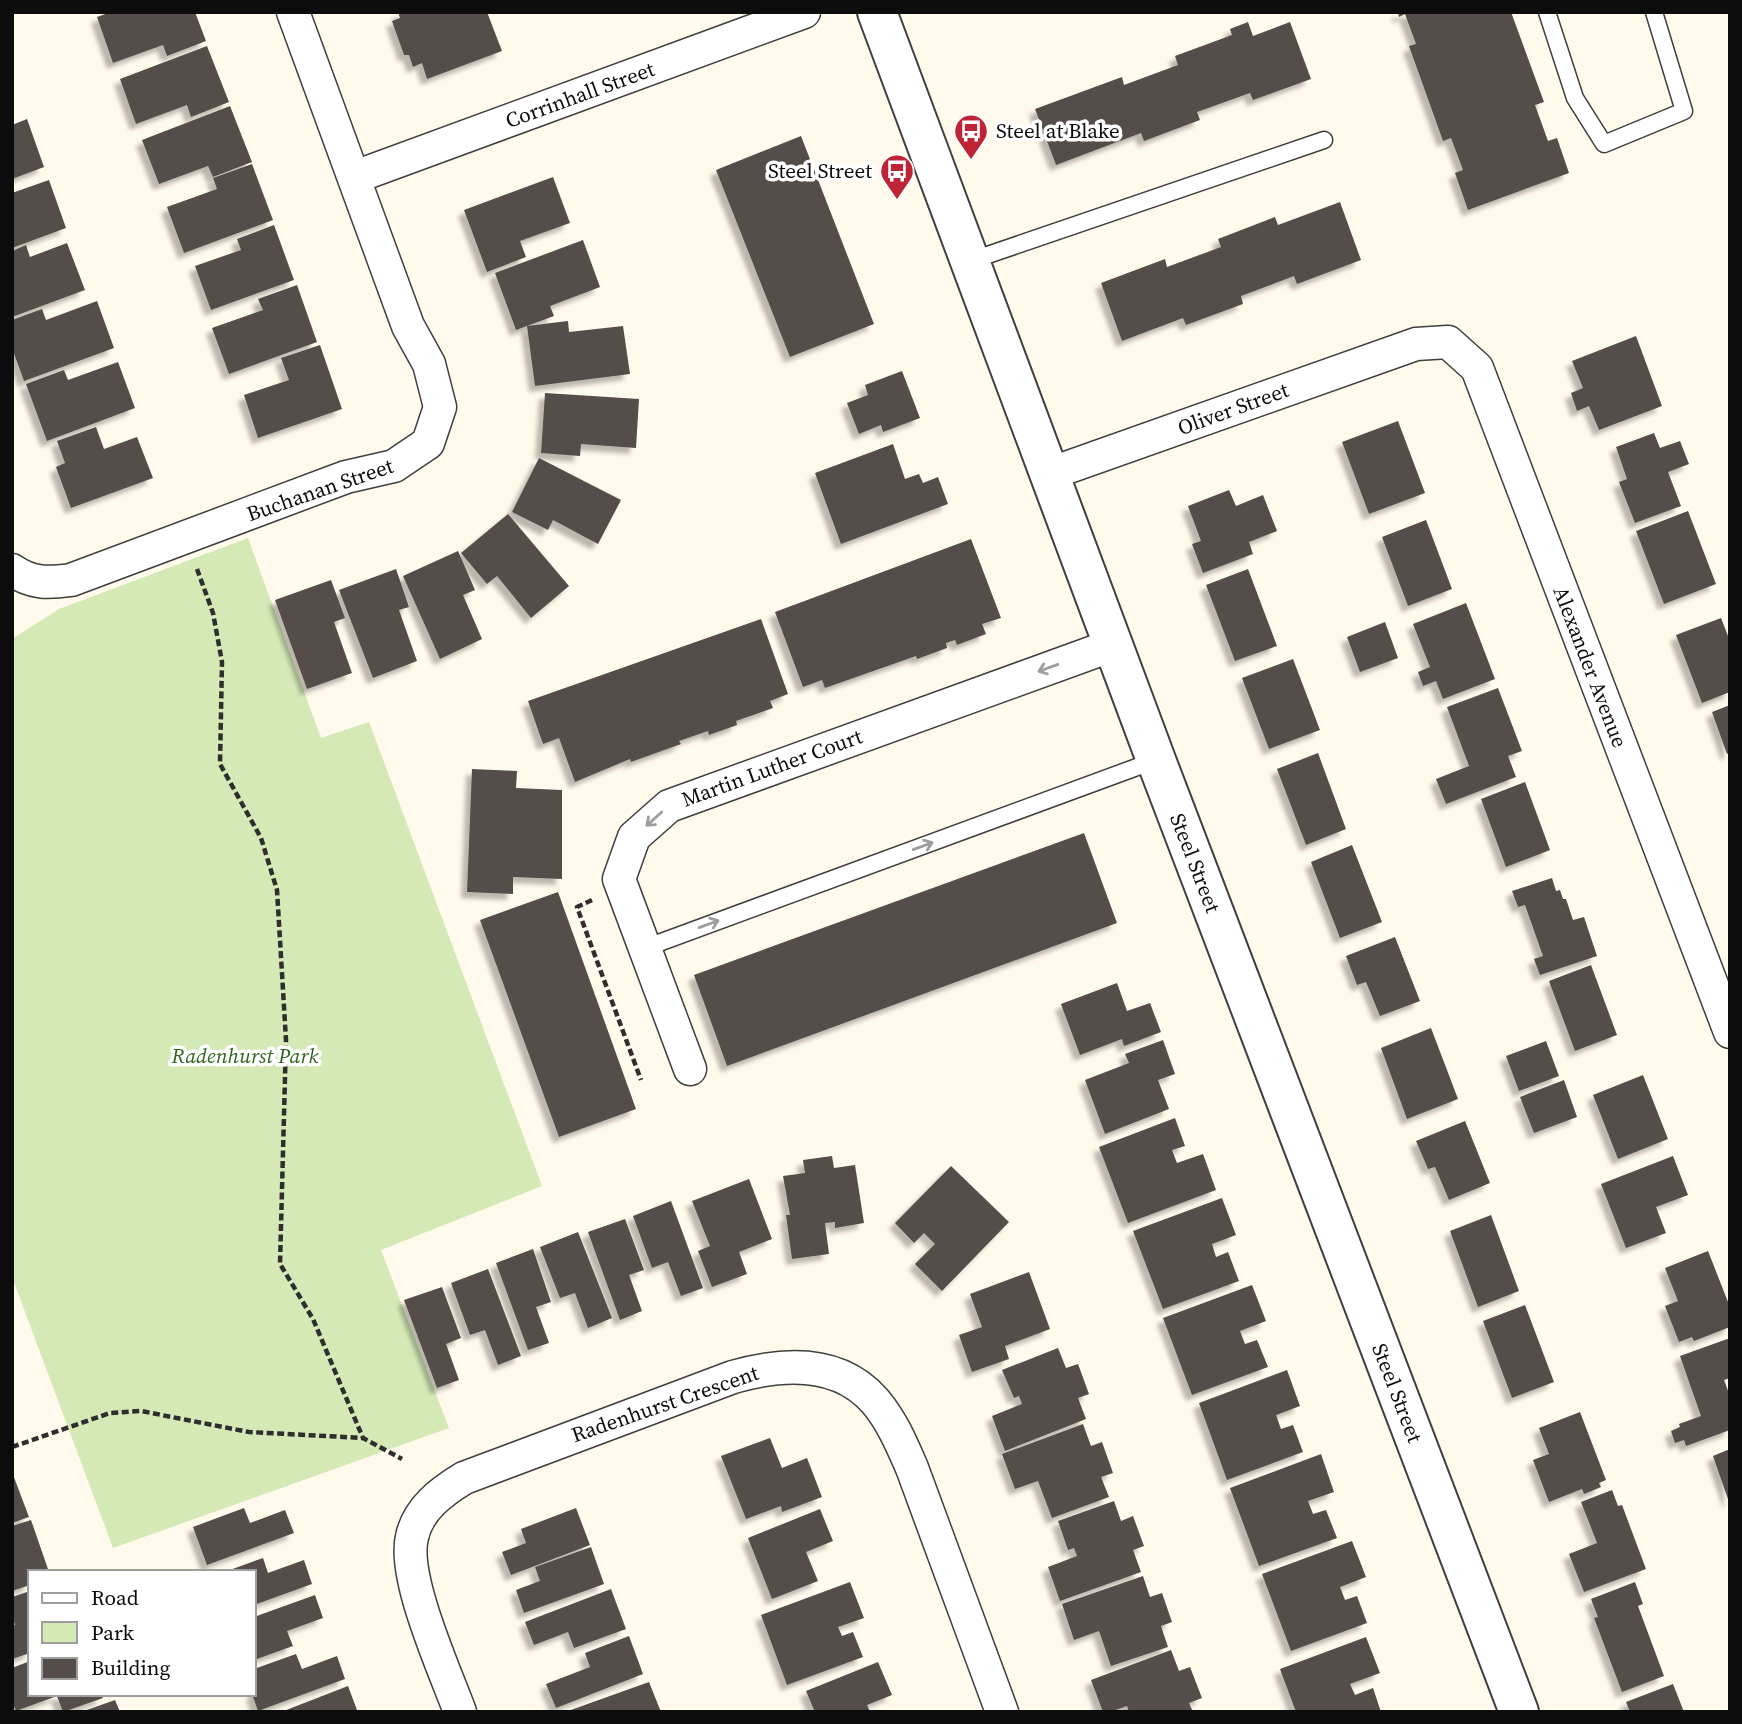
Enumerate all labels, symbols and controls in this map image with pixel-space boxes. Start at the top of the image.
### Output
street label: Corrinhall Street [501,54,658,135]
bus stop icon: Steel at Blake [952,112,990,161]
place label: Steel at Blake [996,116,1120,145]
bus stop icon: Steel Street [878,152,916,201]
place label: Steel Street [768,156,872,185]
street label: Oliver Street [1173,375,1292,442]
street label: Buchanan Street [243,451,397,528]
street label: Alexander Avenue [1546,582,1635,752]
one-way arrow [1038,663,1060,675]
street label: Martin Luther Court [678,721,866,814]
street label: Steel Street [1163,809,1228,917]
one-way arrow [645,811,663,827]
one-way arrow [911,838,933,851]
one-way arrow [698,917,720,929]
park label: Radenhurst Park [171,1041,319,1070]
street label: Steel Street [1365,1339,1430,1447]
street label: Radenhurst Crescent [567,1358,762,1449]
legend [28,1570,256,1696]
text: Road [91,1583,139,1612]
text: Park [91,1618,135,1647]
text: Building [91,1653,170,1682]

